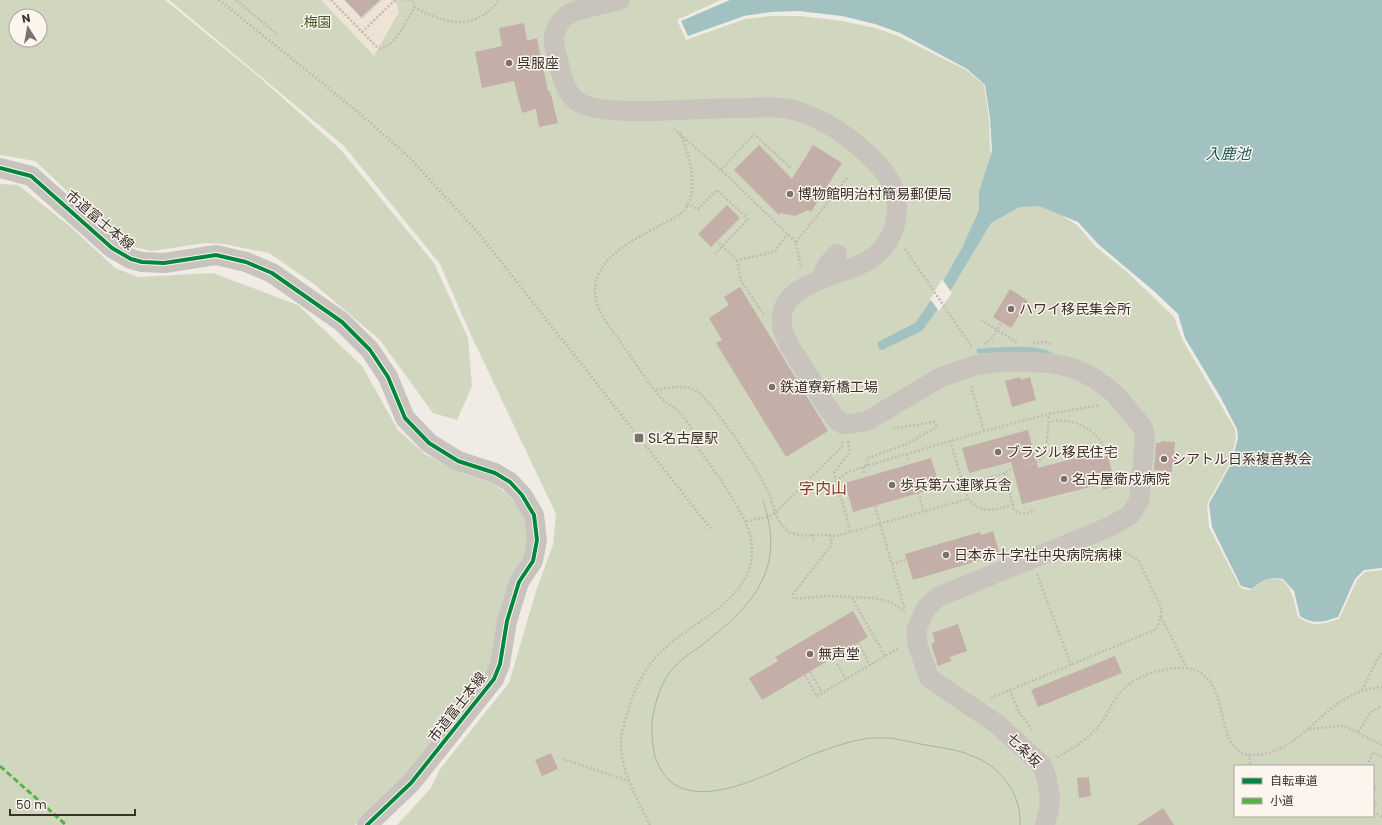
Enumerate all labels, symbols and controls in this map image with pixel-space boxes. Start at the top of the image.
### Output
north arrow [8,8,48,48]
text: N [21,10,32,27]
park label: .梅園 [301,12,331,32]
place label: 呉服座 [517,53,559,73]
marker: 呉服座 [504,58,514,68]
water label: 入鹿池 [1205,143,1252,164]
place label: 博物館明治村簡易郵便局 [798,184,952,204]
street label: 市道富士本線 [61,185,139,255]
marker: 博物館明治村簡易郵便局 [785,189,795,199]
place label: ハワイ移民集会所 [1019,299,1131,319]
marker: ハワイ移民集会所 [1006,304,1016,314]
place label: 鉄道寮新橋工場 [780,377,878,397]
marker: 鉄道寮新橋工場 [767,382,777,392]
place label: SL名古屋駅 [648,428,718,448]
marker: SL名古屋駅 [633,432,645,444]
place label: ブラジル移民住宅 [1006,442,1118,462]
marker: ブラジル移民住宅 [993,447,1003,457]
place label: シアトル日系複音教会 [1172,449,1312,469]
marker: シアトル日系複音教会 [1159,454,1169,464]
place label: 名古屋衛戍病院 [1072,469,1170,489]
marker: 名古屋衛戍病院 [1059,474,1069,484]
place label: 歩兵第六連隊兵舎 [900,475,1012,495]
district label: 字内山 [799,477,847,500]
marker: 歩兵第六連隊兵舎 [887,480,897,490]
place label: 日本赤十字社中央病院病棟 [954,545,1122,565]
marker: 日本赤十字社中央病院病棟 [941,550,951,560]
place label: 無声堂 [818,644,860,664]
marker: 無声堂 [805,649,815,659]
street label: 市道富士本線 [423,668,491,746]
street label: 七条坂 [1002,728,1046,772]
legend [1234,765,1374,817]
text: 自転車道 [1270,772,1318,789]
scale bar [10,791,135,817]
text: 小道 [1270,792,1294,809]
text: 50 m [16,796,47,813]

